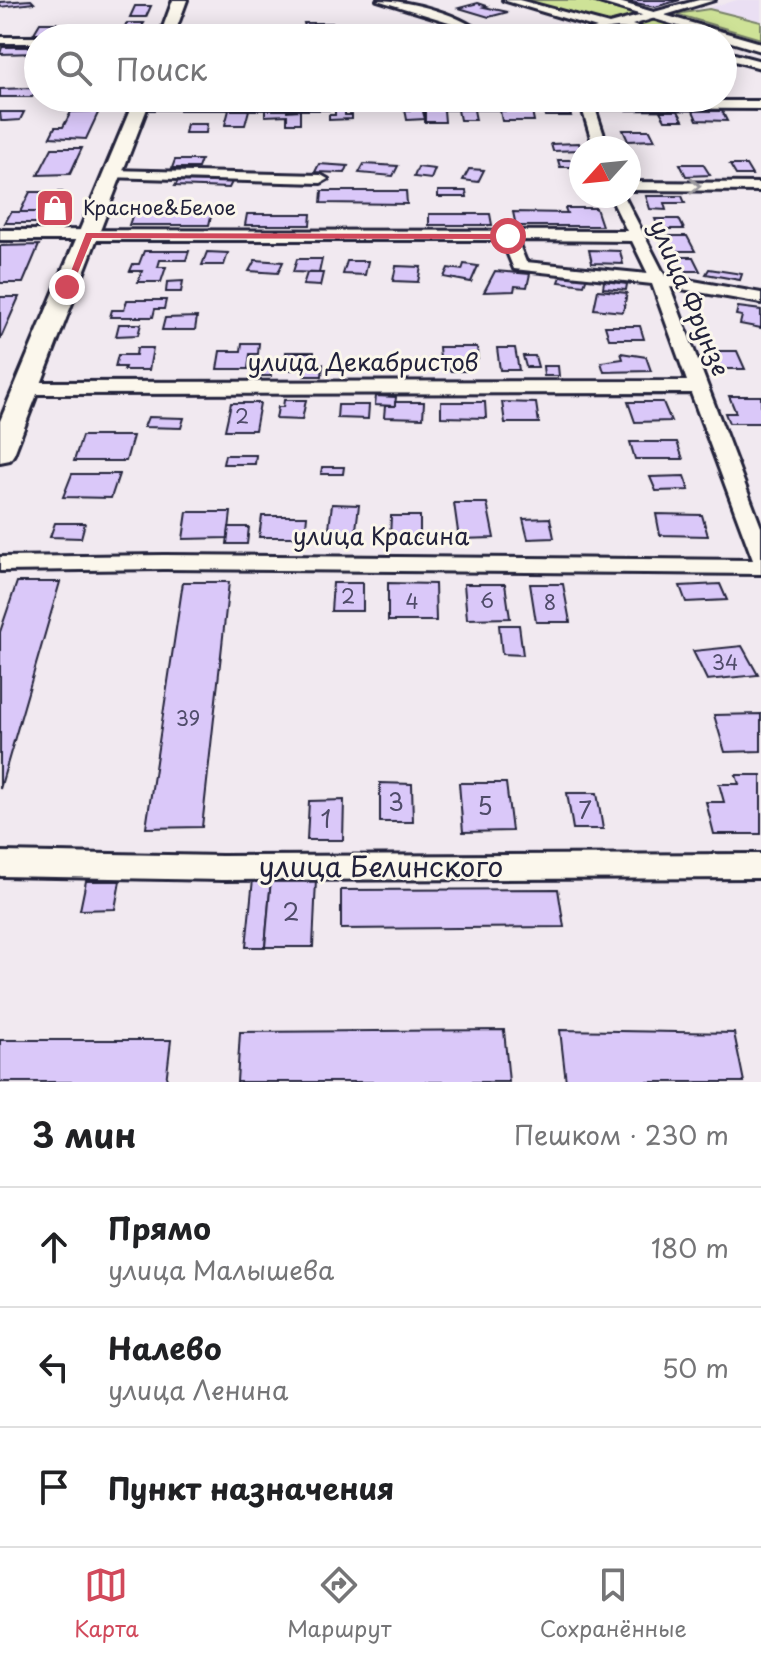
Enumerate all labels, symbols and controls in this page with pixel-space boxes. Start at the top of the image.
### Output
search box [24,24,737,112]
icon: search [52,46,96,90]
text: Поиск [116,46,207,91]
north arrow [569,136,641,208]
one-way arrow [689,177,702,195]
shop icon: Красное&Белое [34,187,76,229]
place label: Красное&Белое [83,192,236,222]
street label: улица Фрунзе [642,214,740,381]
route start [490,218,526,254]
route end [49,269,85,305]
street label: улица Декабристов [247,343,479,379]
house number: 2 [235,401,249,431]
street label: улица Красина [293,517,469,553]
house number: 2 [341,581,355,611]
house number: 6 [480,585,494,615]
house number: 4 [405,586,419,616]
house number: 8 [544,587,556,617]
house number: 34 [712,647,738,677]
house number: 39 [176,703,200,733]
house number: 3 [388,783,404,819]
house number: 5 [477,787,493,823]
house number: 7 [578,791,592,827]
house number: 1 [321,800,331,836]
street label: улица Белинского [259,844,503,887]
house number: 2 [283,893,300,929]
text: 3 мин [32,1108,136,1160]
text: Пешком · 230 m [514,1115,729,1154]
text: Прямо [108,1205,211,1250]
icon: ahead [32,1225,76,1269]
text: 180 m [651,1228,729,1267]
text: улица Малышева [108,1250,334,1289]
text: Налево [108,1325,222,1370]
icon: left [32,1345,76,1389]
text: 50 m [662,1348,729,1387]
text: улица Ленина [108,1370,288,1409]
icon: arrive [32,1465,76,1509]
text: Пункт назначения [108,1465,394,1510]
tab: Карта [74,1563,139,1644]
tab: Маршрут [287,1563,391,1644]
tab: Сохранённые [540,1563,687,1644]

